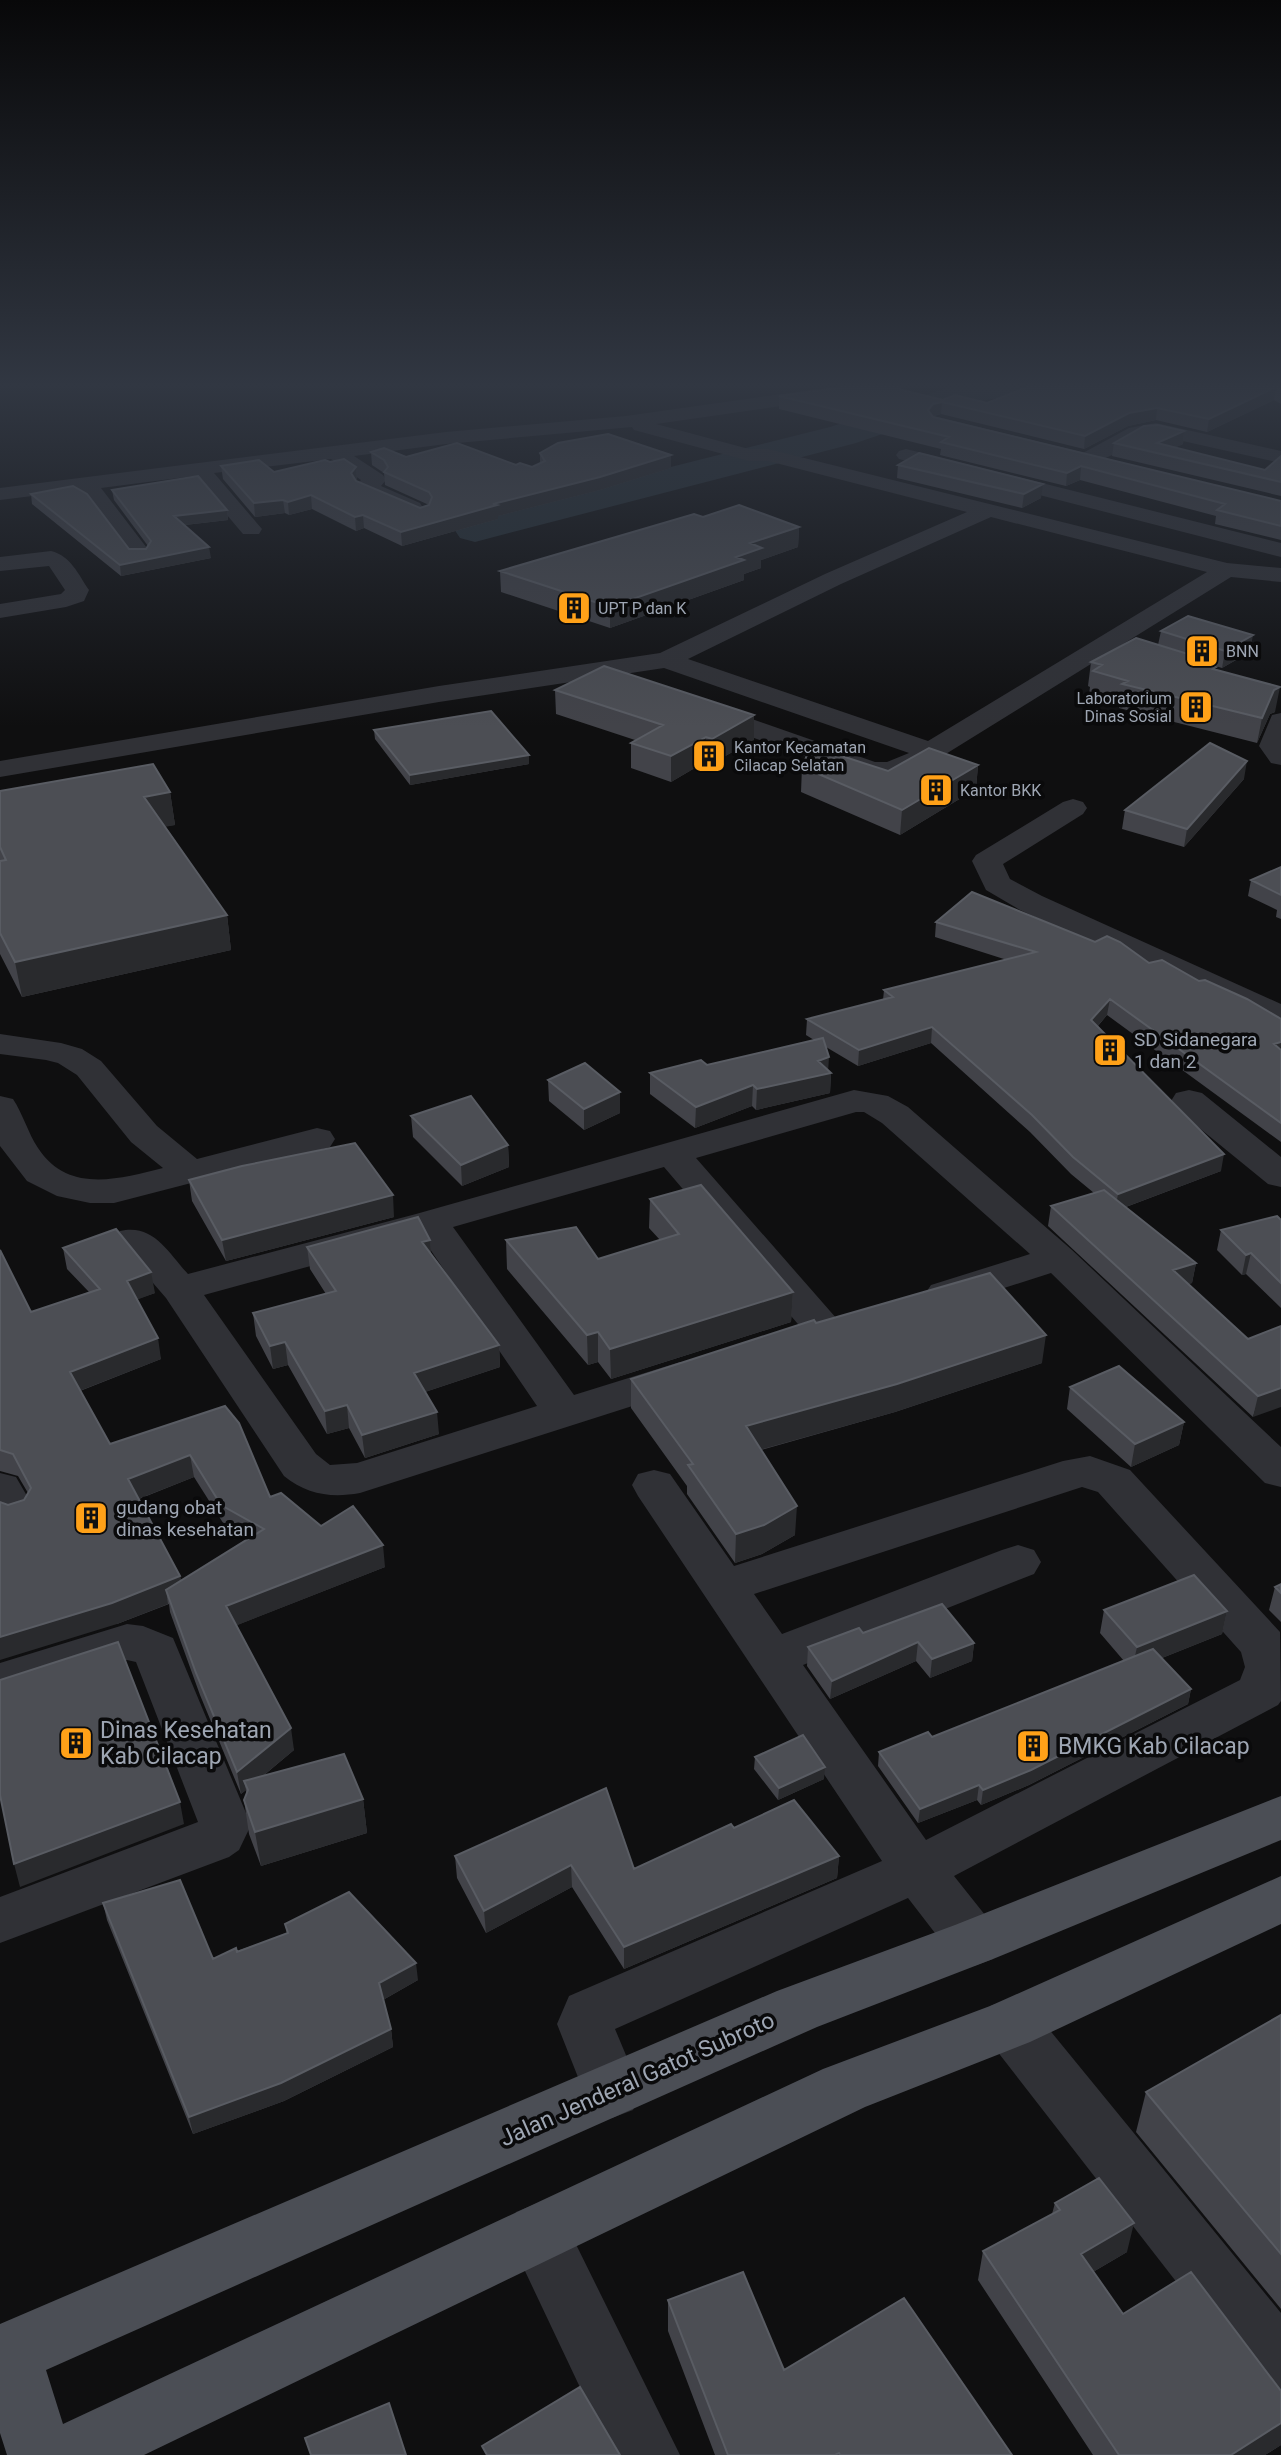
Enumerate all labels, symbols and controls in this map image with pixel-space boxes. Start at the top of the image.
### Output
building icon: UPT P dan K [555,589,593,627]
place label: UPT P dan K [598,599,687,618]
building icon: BNN [1183,632,1221,670]
place label: BNN [1226,642,1259,661]
building icon: Laboratorium Dinas Sosial [1177,688,1215,726]
place label: Laboratorium Dinas Sosial [1076,689,1172,726]
building icon: Kantor Kecamatan Cilacap Selatan [690,737,728,775]
place label: Kantor Kecamatan Cilacap Selatan [734,738,866,775]
building icon: Kantor BKK [917,771,955,809]
place label: Kantor BKK [960,781,1042,800]
place label: SD Sidanegara 1 dan 2 [1134,1028,1257,1073]
building icon: SD Sidanegara 1 dan 2 [1091,1031,1129,1069]
place label: gudang obat dinas kesehatan [116,1496,254,1541]
building icon: gudang obat dinas kesehatan [72,1499,110,1537]
place label: Dinas Kesehatan Kab Cilacap [100,1717,272,1770]
building icon: Dinas Kesehatan Kab Cilacap [57,1724,95,1762]
building icon: BMKG Kab Cilacap [1014,1727,1052,1765]
place label: BMKG Kab Cilacap [1058,1733,1250,1760]
street label: Jalan Jenderal Gatot Subroto [496,2007,779,2152]

